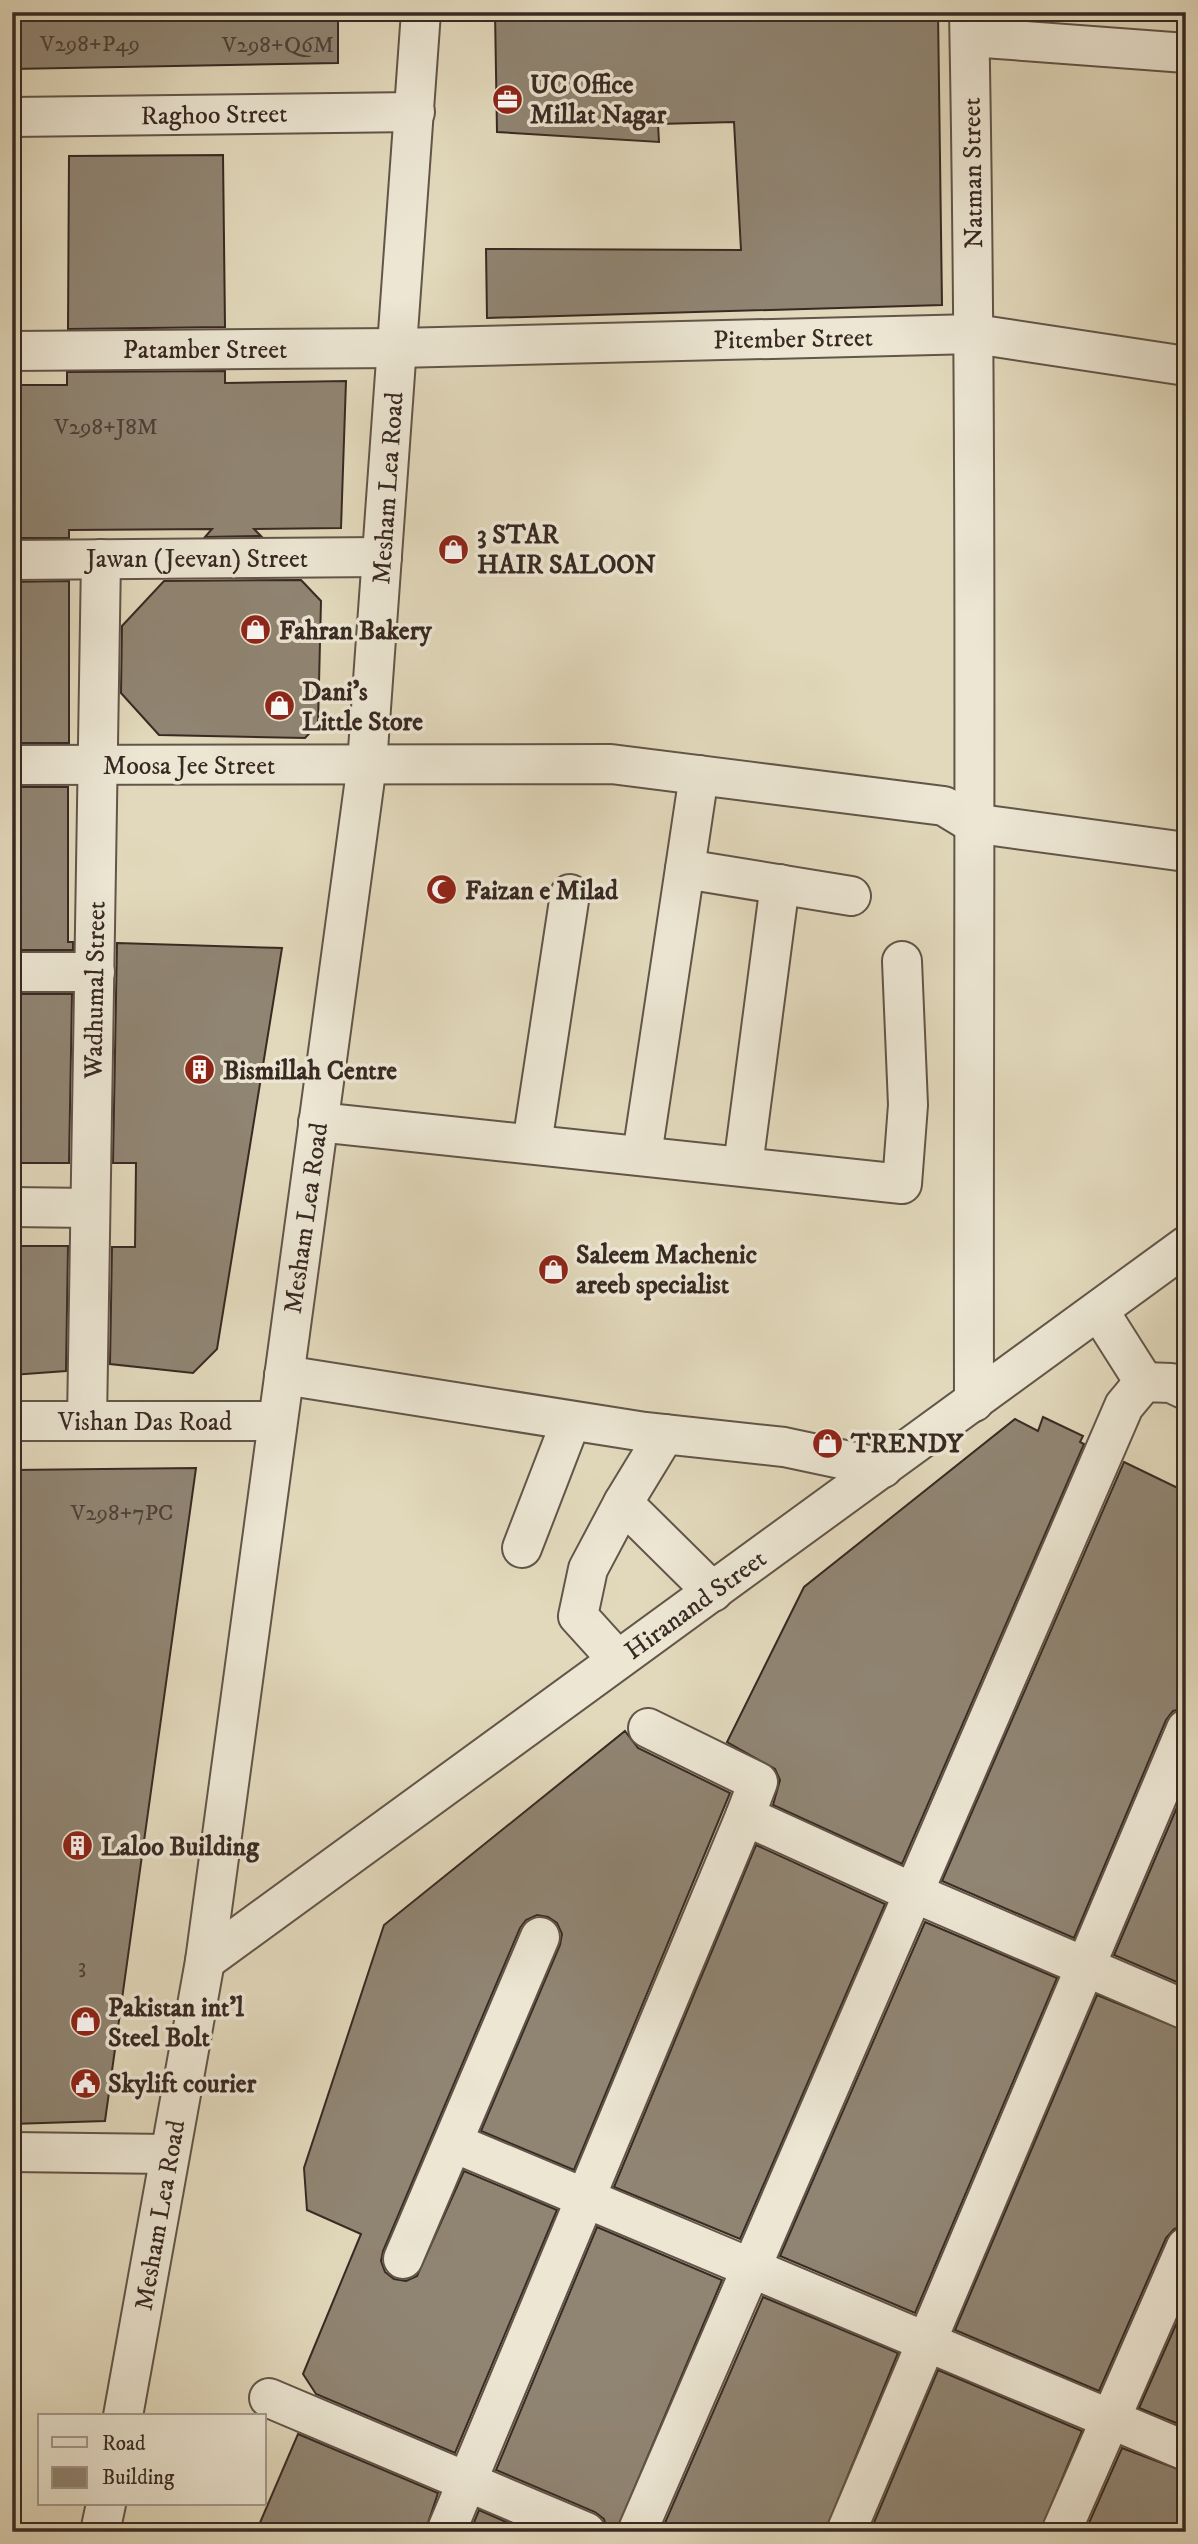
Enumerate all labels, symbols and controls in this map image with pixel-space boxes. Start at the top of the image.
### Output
house number: V298+P49 [39,30,140,59]
house number: V298+Q6M [221,31,334,60]
place label: UC Office Millat Nagar [530,69,666,132]
office icon: UC Office Millat Nagar [490,82,524,116]
street label: Natman Street [956,97,991,249]
street label: Raghoo Street [140,98,288,133]
street label: Pitember Street [713,322,873,357]
street label: Patamber Street [123,334,287,367]
street label: Mesham Lea Road [365,391,412,585]
house number: V298+J8M [53,413,158,442]
place label: 3 STAR HAIR SALOON [477,519,656,582]
shop icon: 3 STAR HAIR SALOON [437,532,471,566]
street label: Jawan (Jeevan) Street [84,543,308,576]
shop icon: Fahran Bakery [239,613,273,647]
place label: Fahran Bakery [279,615,432,648]
place label: Dani's Little Store [302,676,423,739]
shop icon: Dani's Little Store [262,689,296,723]
street label: Moosa Jee Street [103,750,275,783]
mosque icon: Faizan e Milad [425,873,459,907]
place label: Faizan e Milad [465,875,619,908]
street label: Wadhumal Street [77,901,114,1080]
building icon: Bismillah Centre [183,1053,217,1087]
place label: Bismillah Centre [223,1055,397,1088]
street label: Mesham Lea Road [277,1121,336,1316]
place label: Saleem Machenic areeb specialist [576,1239,757,1302]
shop icon: Saleem Machenic areeb specialist [536,1252,570,1286]
street label: Vishan Das Road [57,1406,232,1439]
shop icon: TRENDY [811,1426,845,1460]
place label: TRENDY [850,1428,965,1461]
house number: V298+7PC [70,1499,173,1528]
street label: Hiranand Street [618,1543,773,1668]
building icon: Laloo Building [61,1829,95,1863]
place label: Laloo Building [101,1831,260,1864]
house number: 3 [78,1952,86,1981]
place label: Pakistan int'l Steel Bolt [108,1992,245,2055]
shop icon: Pakistan int'l Steel Bolt [68,2005,102,2039]
public building icon: Skylift courier [68,2066,102,2100]
place label: Skylift courier [108,2068,257,2101]
street label: Mesham Lea Road [128,2118,193,2313]
legend [38,2414,266,2506]
text: Road [102,2431,146,2457]
text: Building [102,2465,175,2491]

